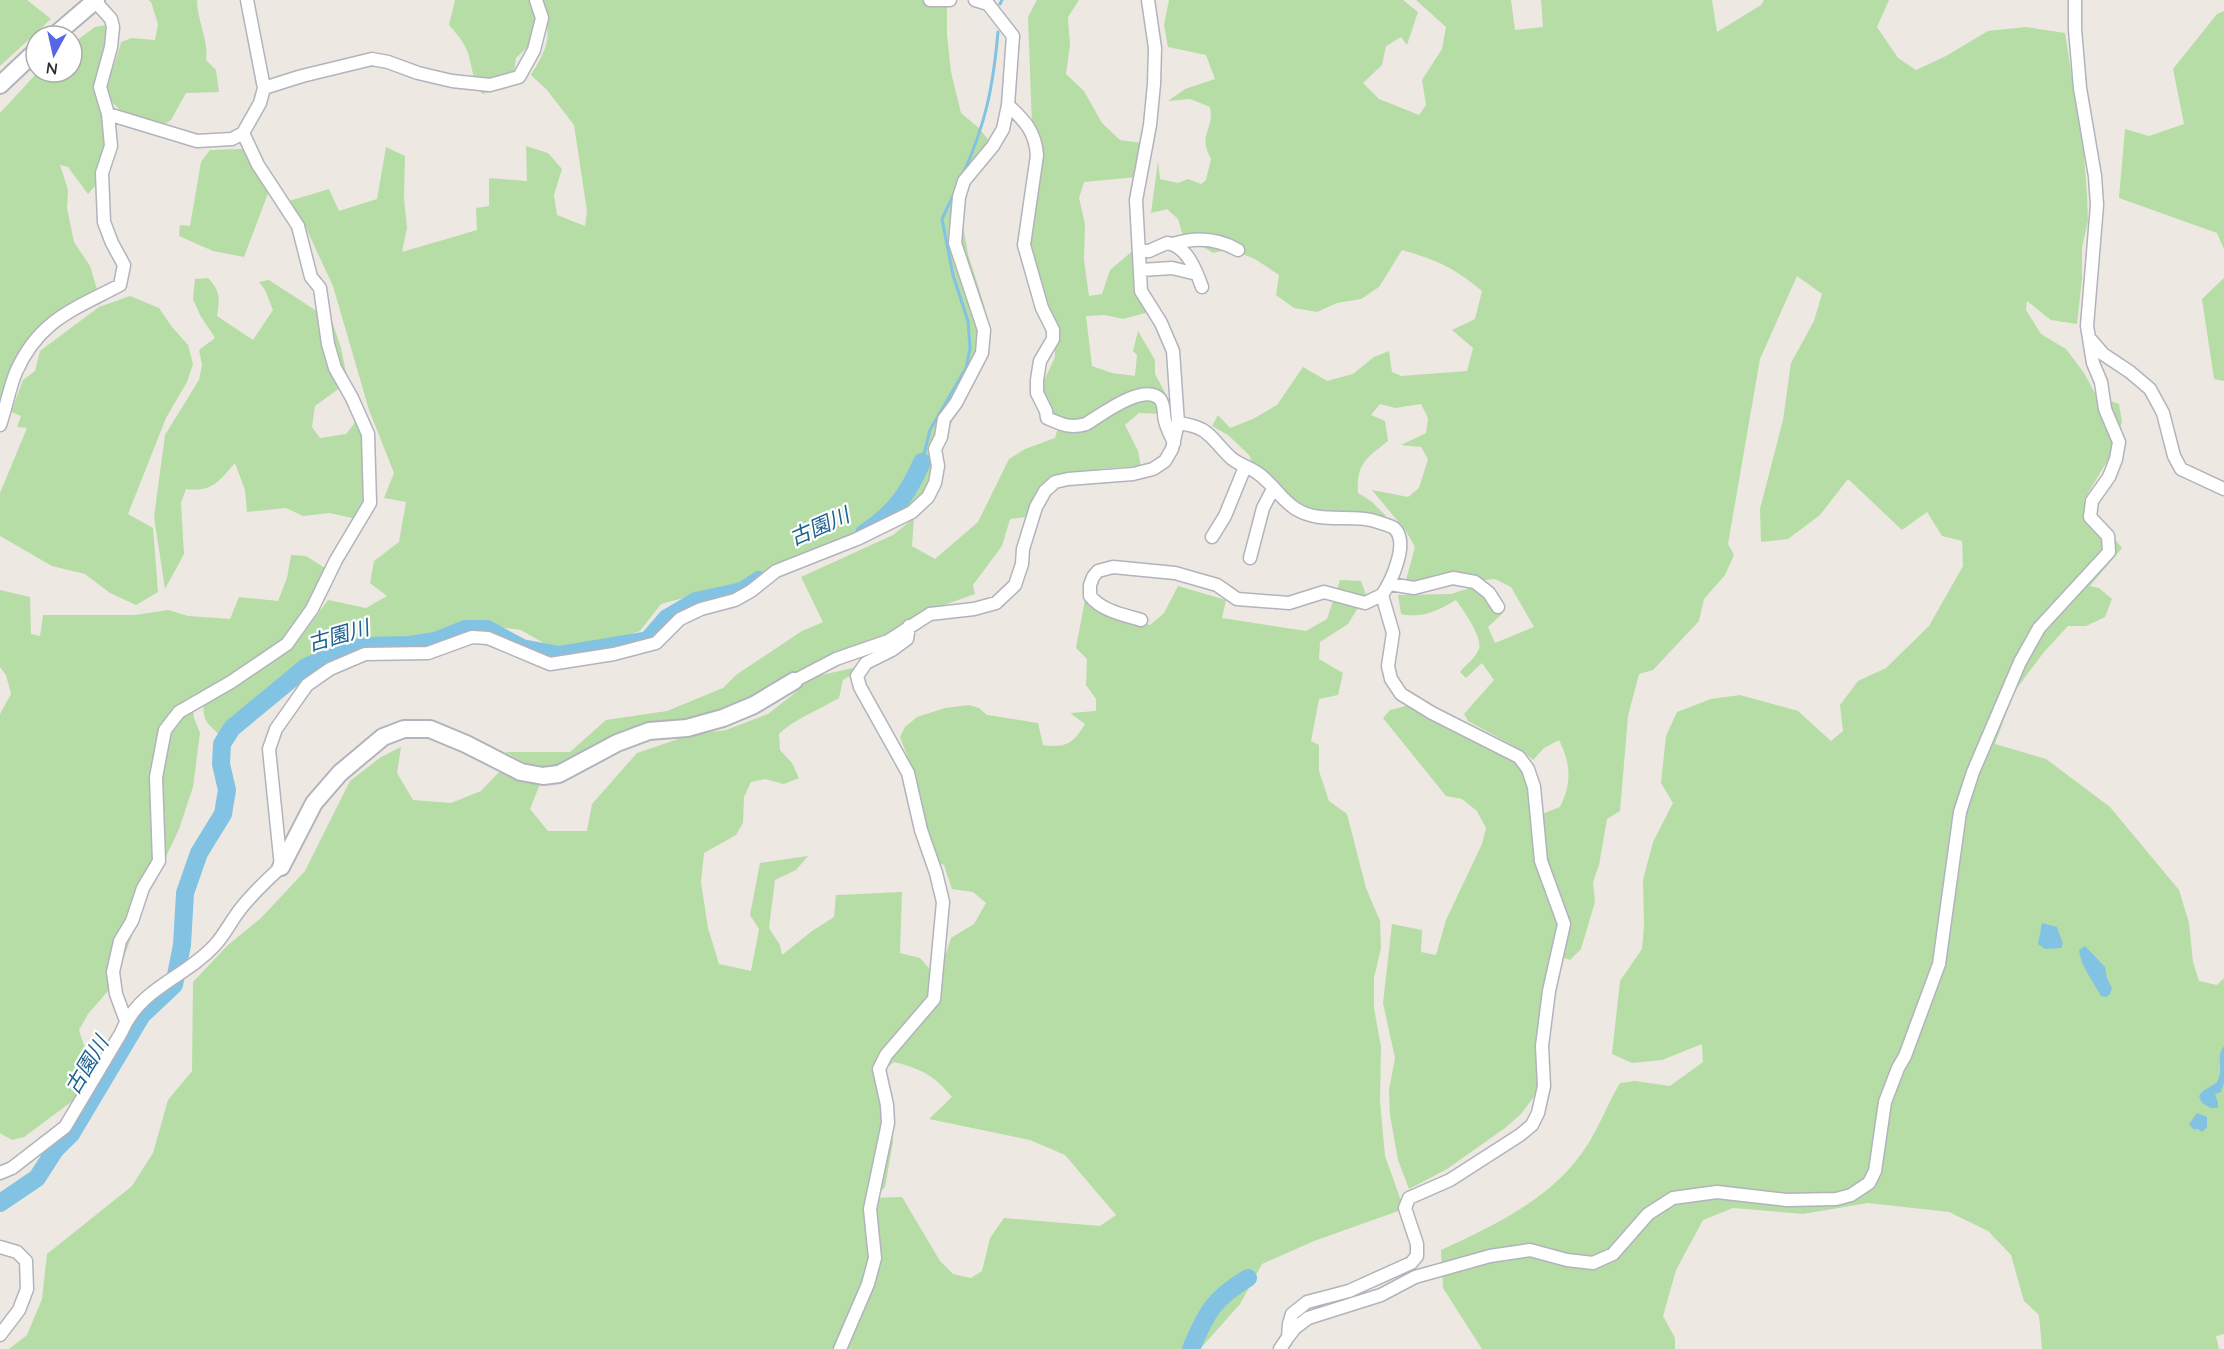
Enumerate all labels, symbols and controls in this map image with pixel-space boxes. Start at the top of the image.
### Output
north arrow [24,24,84,84]
text: N [45,58,59,80]
water label: 古園川 [785,500,855,551]
water label: 古園川 [304,613,374,656]
water label: 古園川 [59,1030,114,1099]

